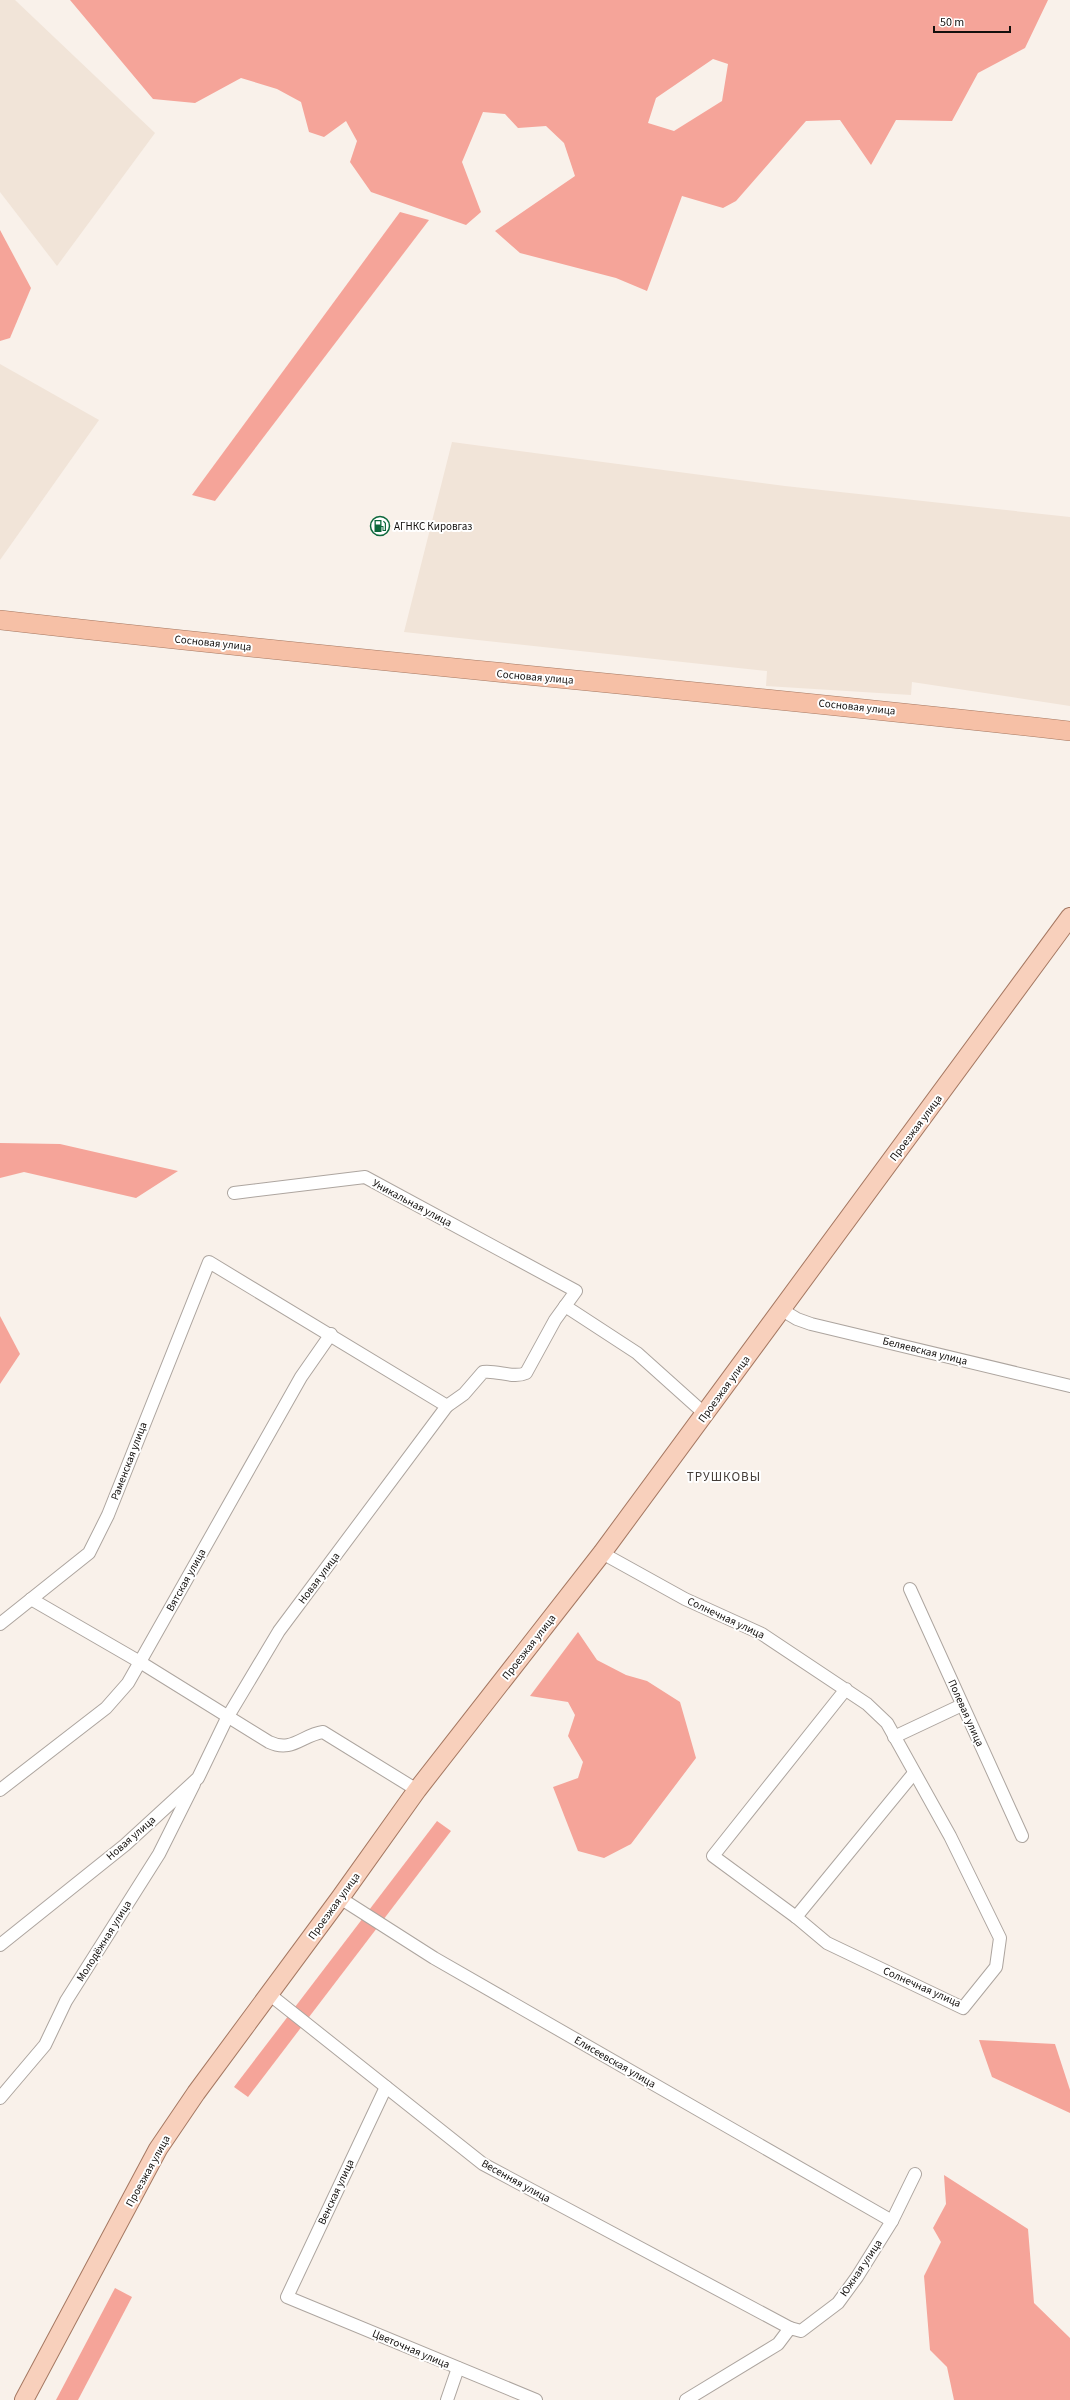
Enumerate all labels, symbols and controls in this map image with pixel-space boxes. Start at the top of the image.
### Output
scale bar [934,8,1010,34]
text: 50 m [940,14,964,31]
fuel station icon: АГНКС Кировгаз [369,515,391,537]
place label: АГНКС Кировгаз [394,519,472,534]
street label: Сосновая улица [174,632,252,654]
street label: Сосновая улица [496,666,574,688]
street label: Сосновая улица [818,696,896,718]
street label: Проезжая улица [886,1092,946,1164]
street label: Уникальная улица [370,1176,454,1230]
street label: Беляевская улица [881,1333,969,1369]
street label: Проезжая улица [695,1352,753,1426]
street label: Раменская улица [107,1420,151,1502]
district label: ТРУШКОВЫ [687,1468,761,1486]
street label: Вятская улица [163,1546,209,1614]
street label: Новая улица [295,1549,343,1607]
street label: Солнечная улица [685,1593,767,1643]
street label: Проезжая улица [499,1611,559,1683]
street label: Полевая улица [944,1677,988,1749]
street label: Новая улица [103,1812,159,1864]
street label: Проезжая улица [305,1869,363,1943]
street label: Молодёжная улица [73,1898,135,1984]
street label: Солнечная улица [881,1963,963,2011]
street label: Елисеевская улица [572,2033,658,2091]
street label: Проезжая улица [122,2133,174,2209]
street label: Весенняя улица [479,2156,553,2206]
street label: Венская улица [314,2157,358,2227]
street label: Южная улица [836,2236,886,2300]
street label: Цветочная улица [370,2326,452,2372]

